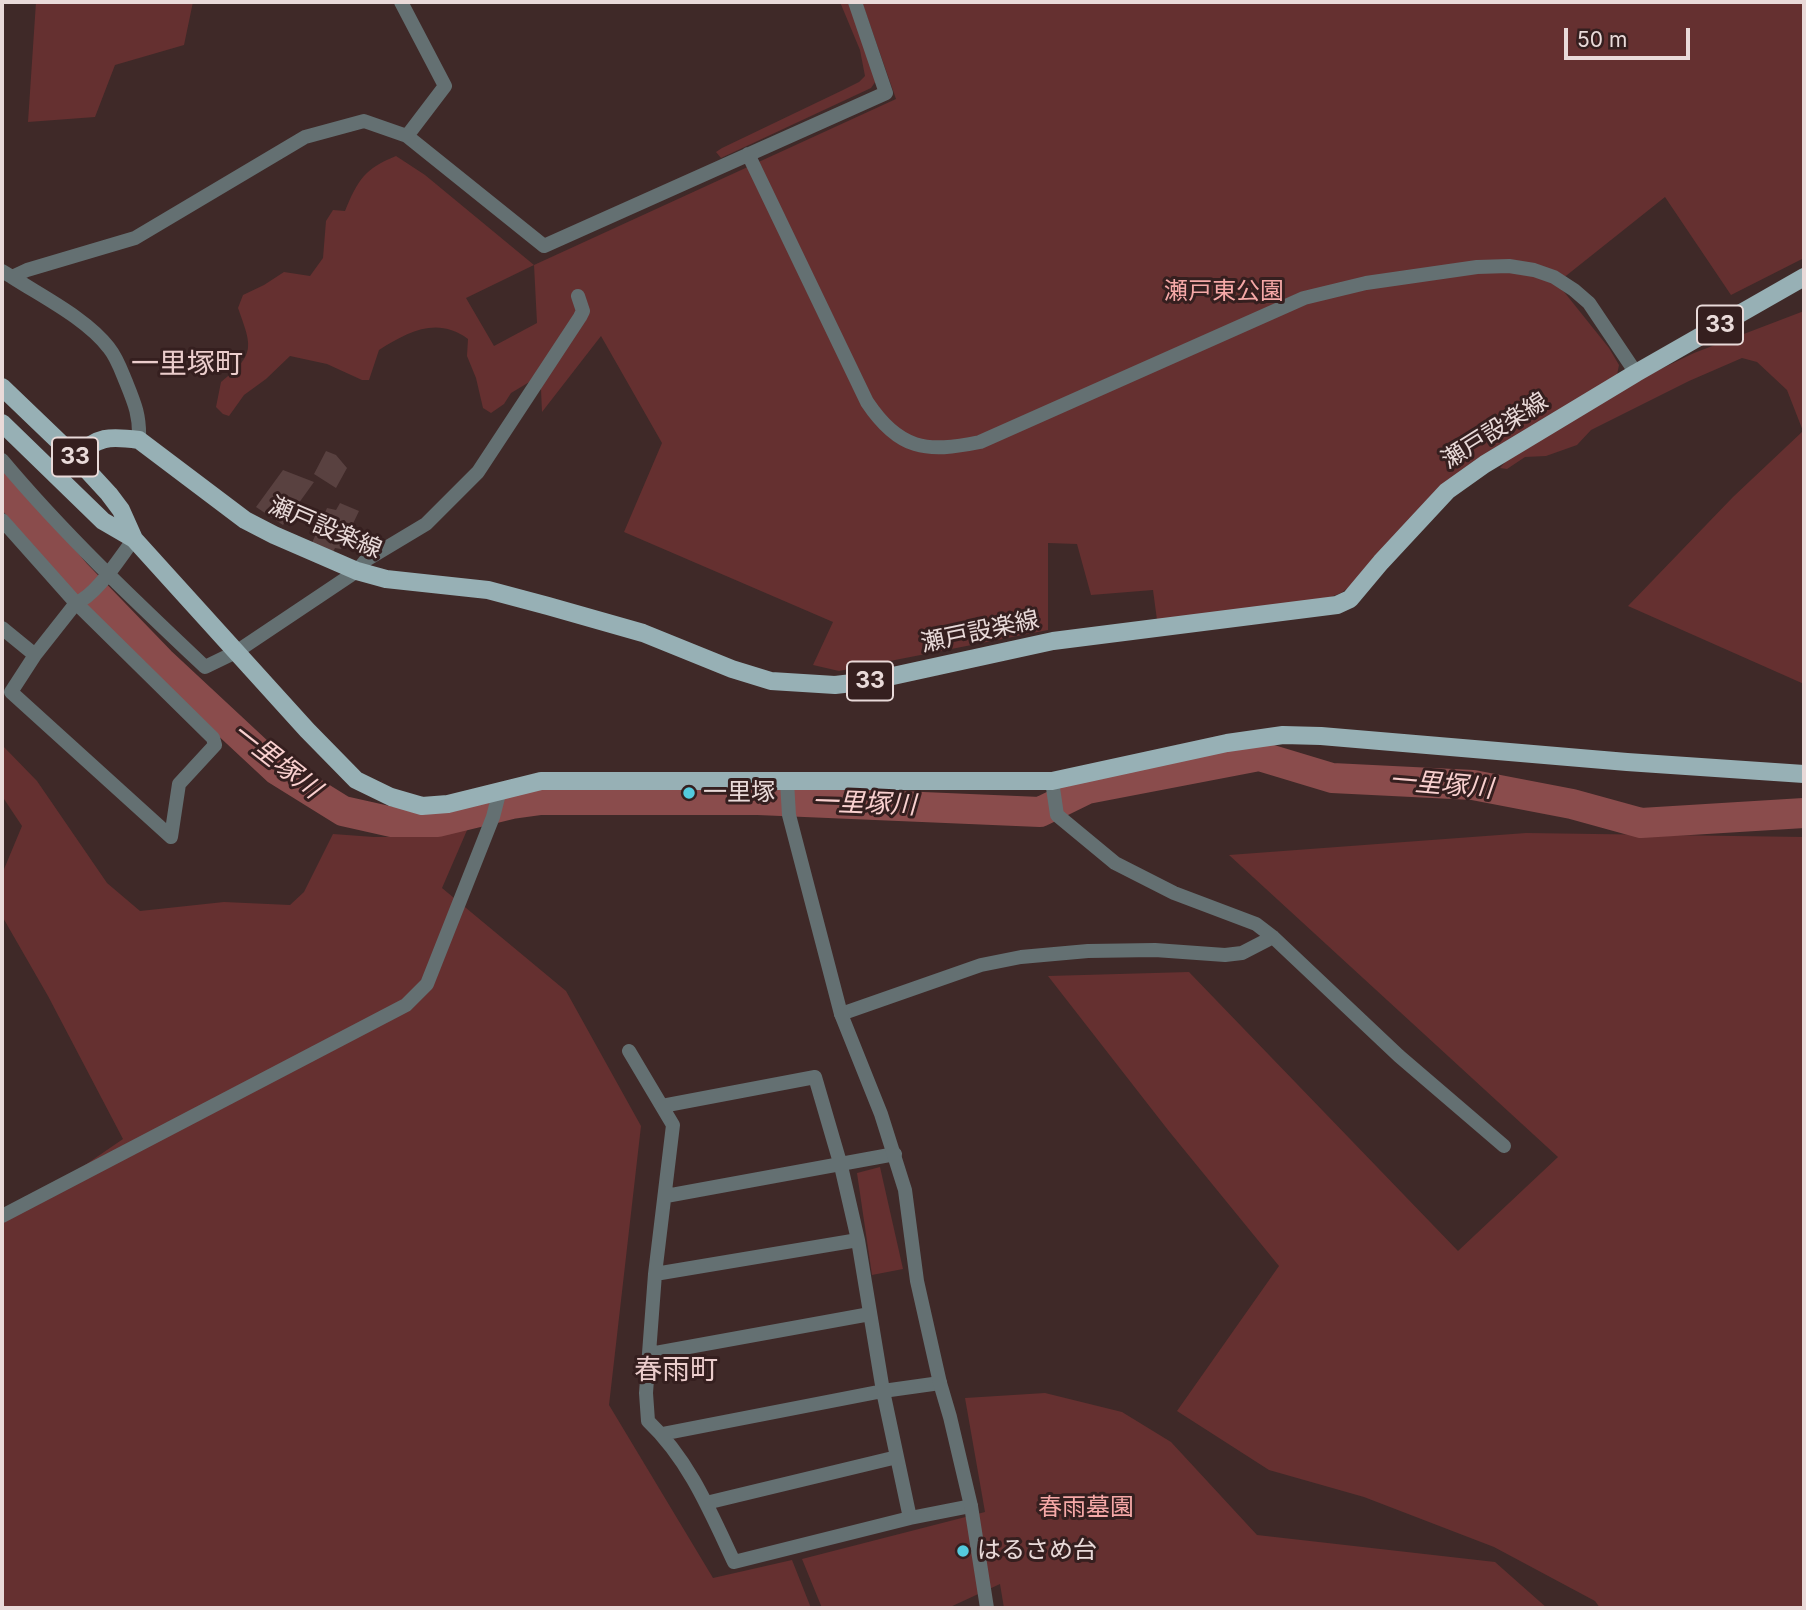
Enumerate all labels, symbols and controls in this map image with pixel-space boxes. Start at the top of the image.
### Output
scale bar [1568,14,1694,58]
text: 50 m [1577,27,1627,52]
park label: 瀬戸東公園 [1164,278,1284,306]
road number: 33 [1697,306,1743,344]
district label: 一里塚町 [131,348,243,382]
street label: 瀬戸設楽線 [1436,387,1554,475]
road number: 33 [52,438,98,477]
street label: 瀬戸設楽線 [264,491,386,565]
street label: 瀬戸設楽線 [918,605,1042,659]
road number: 33 [847,662,893,701]
water label: 一里塚川 [225,717,327,805]
water label: 一里塚川 [1388,765,1494,805]
place label: 一里塚 [703,779,775,807]
marker: 一里塚 [681,785,697,801]
water label: 一里塚川 [811,787,917,821]
district label: 春雨町 [634,1354,718,1388]
park label: 春雨墓園 [1038,1494,1134,1522]
place label: はるさめ台 [977,1537,1097,1565]
marker: はるさめ台 [955,1543,971,1559]

